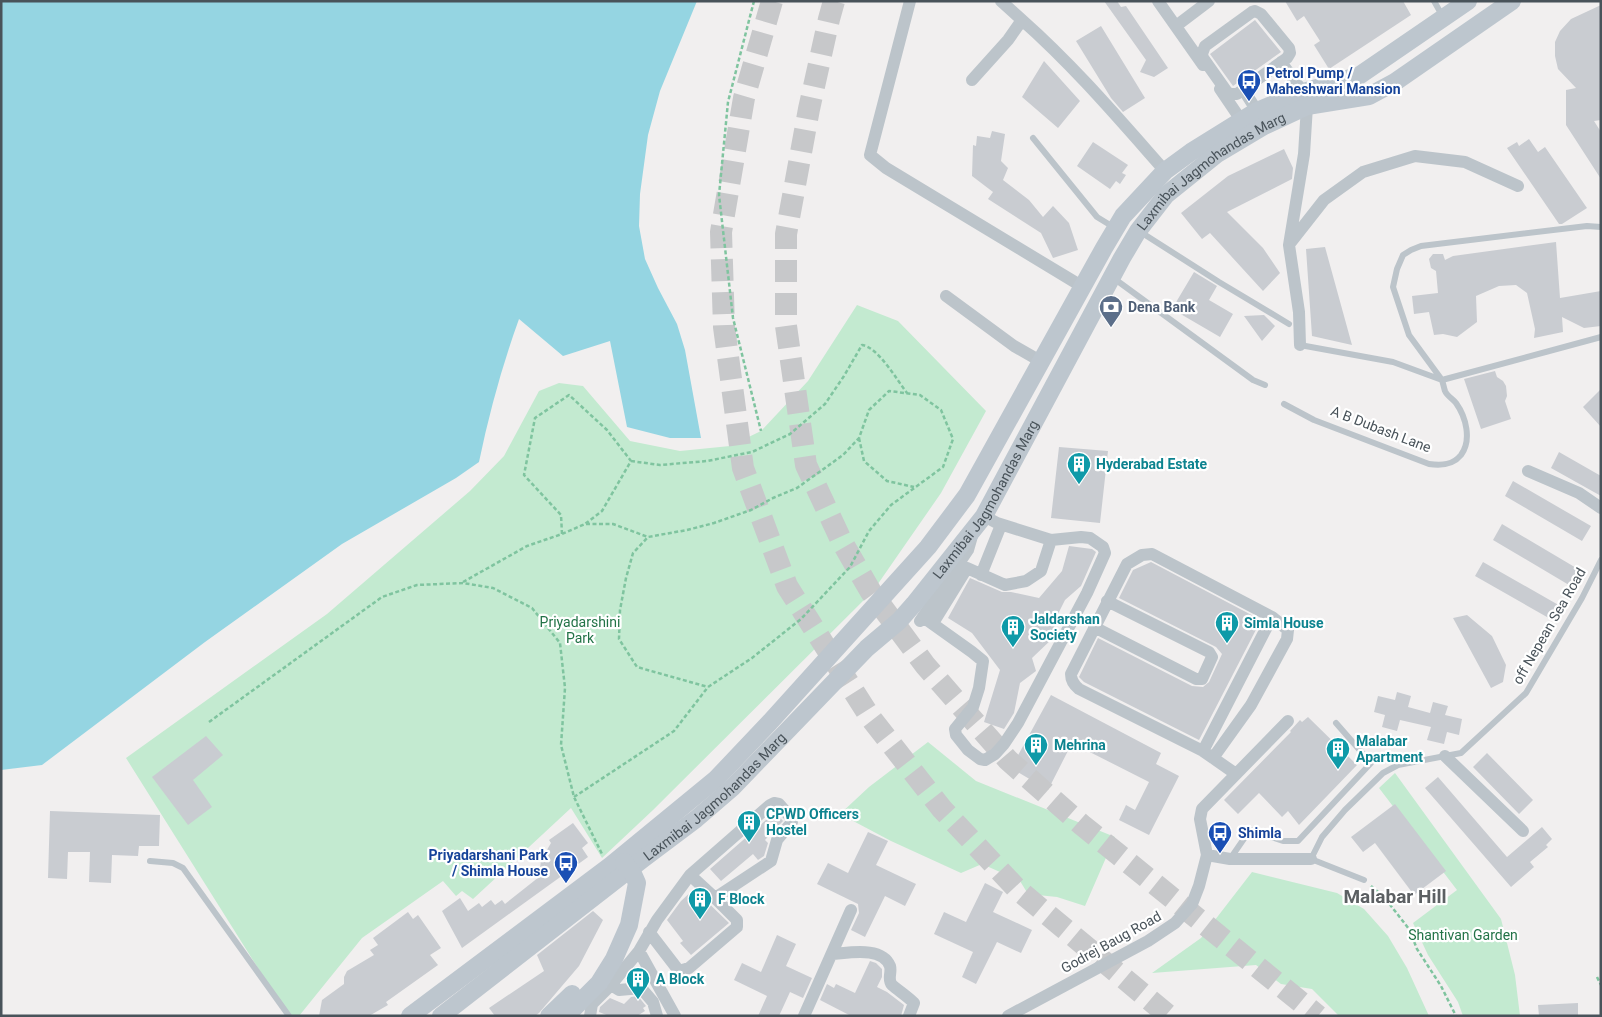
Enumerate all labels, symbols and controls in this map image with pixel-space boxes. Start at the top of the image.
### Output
place label: Petrol Pump / Maheshwari Mansion [1266,65,1401,97]
bus stop icon: Petrol Pump / Maheshwari Mansion [1236,68,1262,102]
street label: Laxmibai Jagmohandas Marg [1134,109,1288,233]
bank icon: Dena Bank [1098,294,1124,328]
place label: Dena Bank [1128,299,1196,315]
street label: A B Dubash Lane [1329,403,1433,455]
street label: Laxmibai Jagmohandas Marg [929,417,1042,582]
building icon: Hyderabad Estate [1066,451,1092,485]
place label: Hyderabad Estate [1096,456,1207,472]
street label: off Nepean Sea Road [1509,565,1589,687]
building icon: Simla House [1214,610,1240,644]
place label: Jaldarshan Society [1030,611,1100,643]
park label: Priyadarshini Park [540,614,620,646]
building icon: Jaldarshan Society [1000,614,1026,648]
place label: Simla House [1244,615,1324,631]
street label: Laxmibai Jagmohandas Marg [640,729,789,864]
building icon: Mehrina [1023,732,1049,766]
place label: Malabar Apartment [1356,733,1423,765]
building icon: Malabar Apartment [1325,736,1351,770]
place label: Mehrina [1054,737,1106,753]
place label: CPWD Officers Hostel [766,806,859,838]
building icon: CPWD Officers Hostel [736,809,762,843]
bus stop icon: Shimla [1207,820,1233,854]
place label: Shimla [1238,825,1282,841]
place label: Priyadarshani Park / Shimla House [429,847,549,879]
bus stop icon: Priyadarshani Park / Shimla House [553,850,579,884]
district label: Malabar Hill [1343,885,1447,908]
building icon: F Block [687,886,713,920]
place label: F Block [718,891,765,907]
street label: Godrej Baug Road [1058,908,1164,976]
park label: Shantivan Garden [1408,927,1518,943]
building icon: A Block [625,966,651,1000]
place label: A Block [656,971,705,987]

